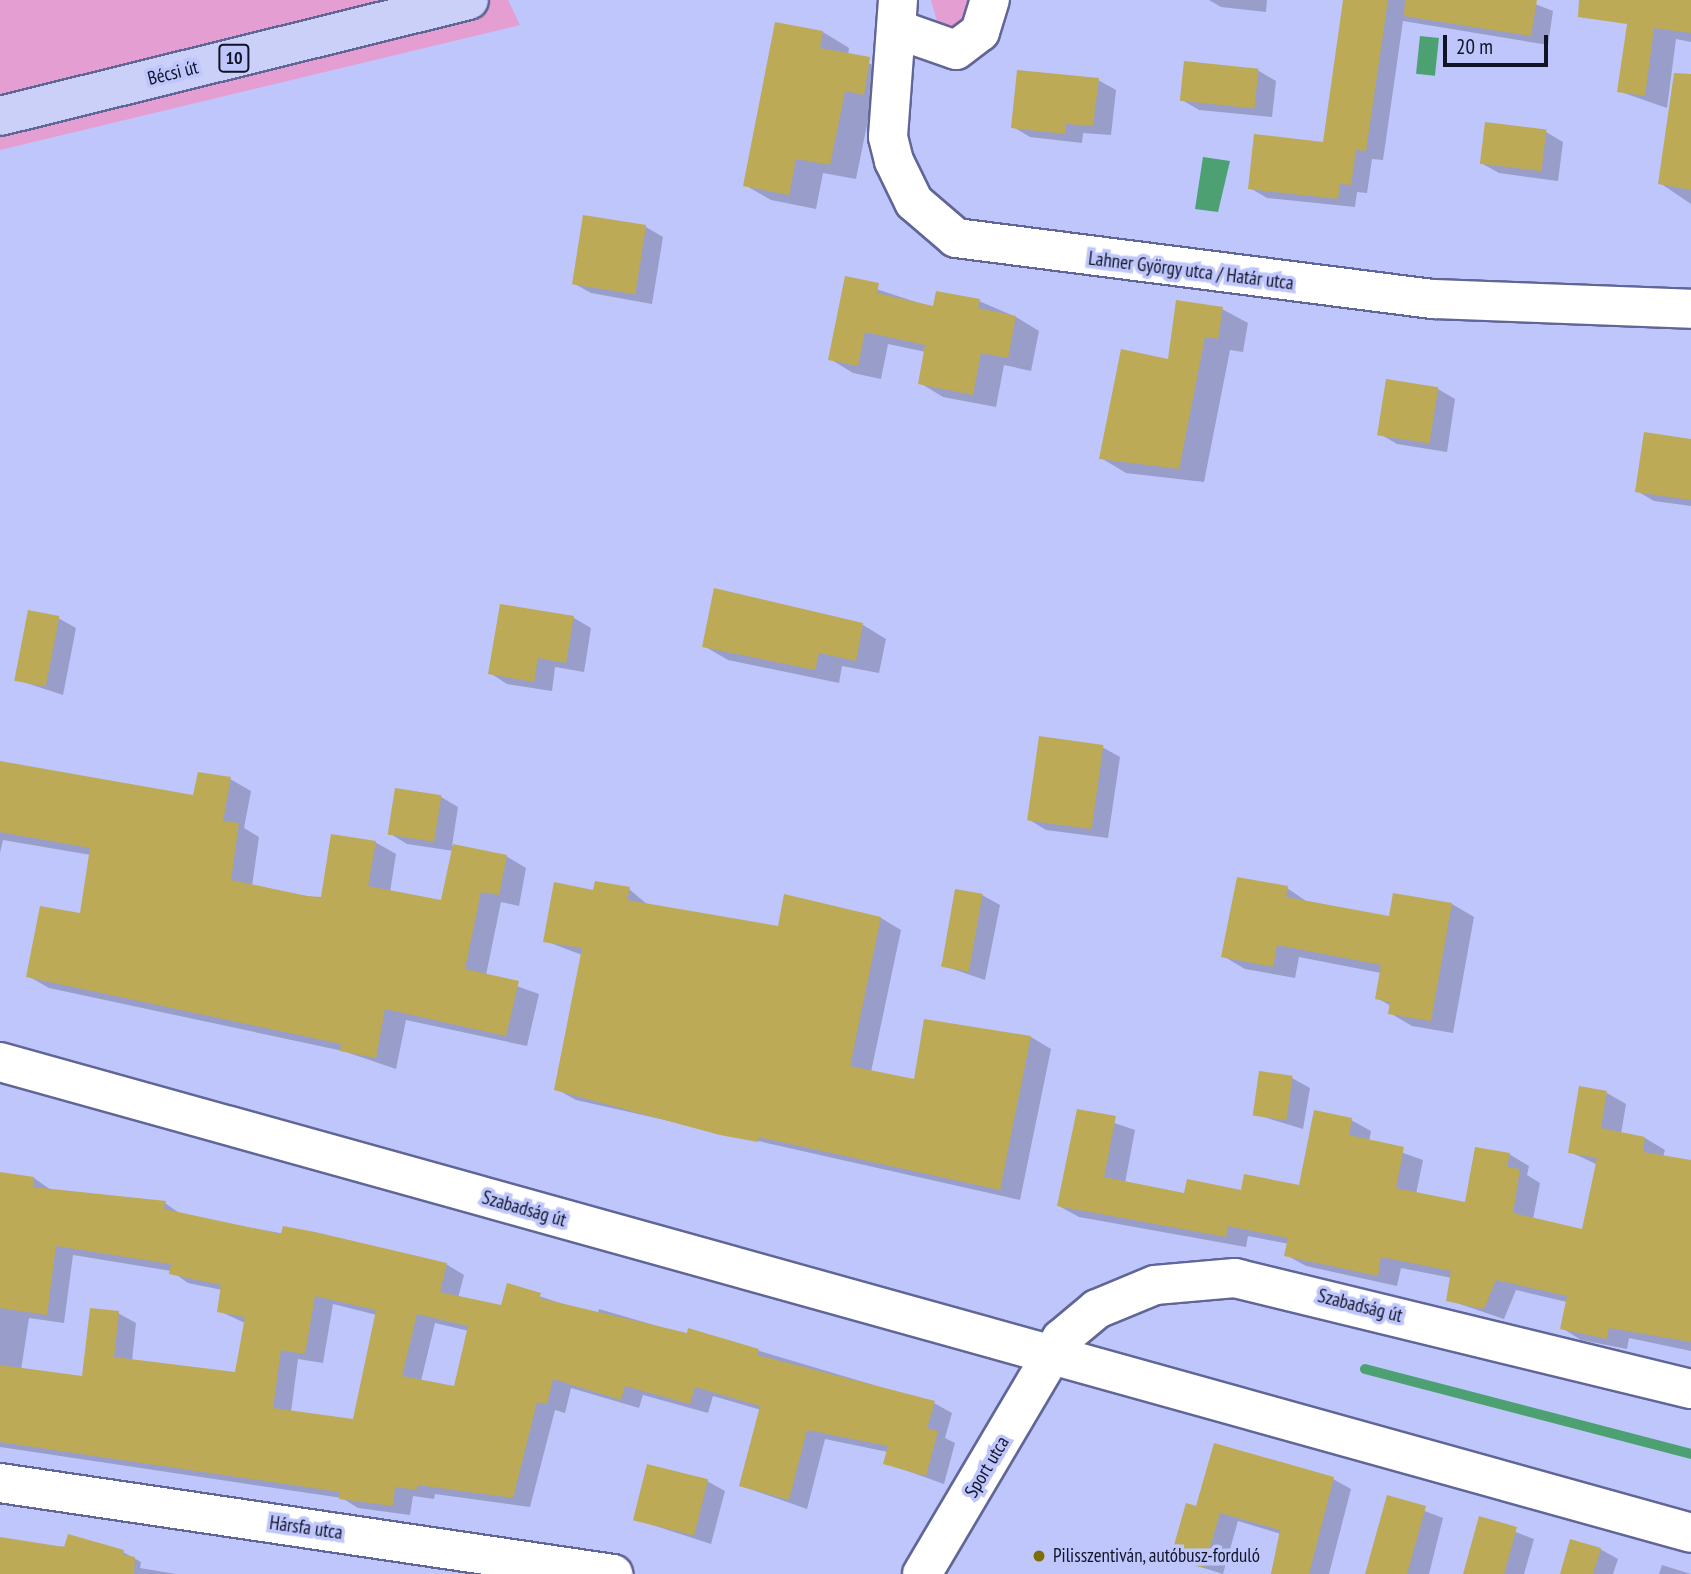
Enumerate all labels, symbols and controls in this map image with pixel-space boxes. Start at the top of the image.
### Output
scale bar [1446,21,1551,65]
text: 20 m [1456,33,1493,60]
road number: 10 [218,44,250,72]
street label: Bécsi út [145,56,201,90]
street label: Lahner György utca / Határ utca [1087,247,1295,295]
street label: Szabadság út [479,1186,569,1232]
street label: Szabadság út [1315,1284,1405,1328]
street label: Sport utca [960,1432,1014,1502]
street label: Hársfa utca [268,1512,344,1544]
place label: Pilisszentiván, autóbusz-forduló [1053,1545,1261,1567]
marker: Pilisszentiván, autóbusz-forduló [1031,1548,1047,1564]

